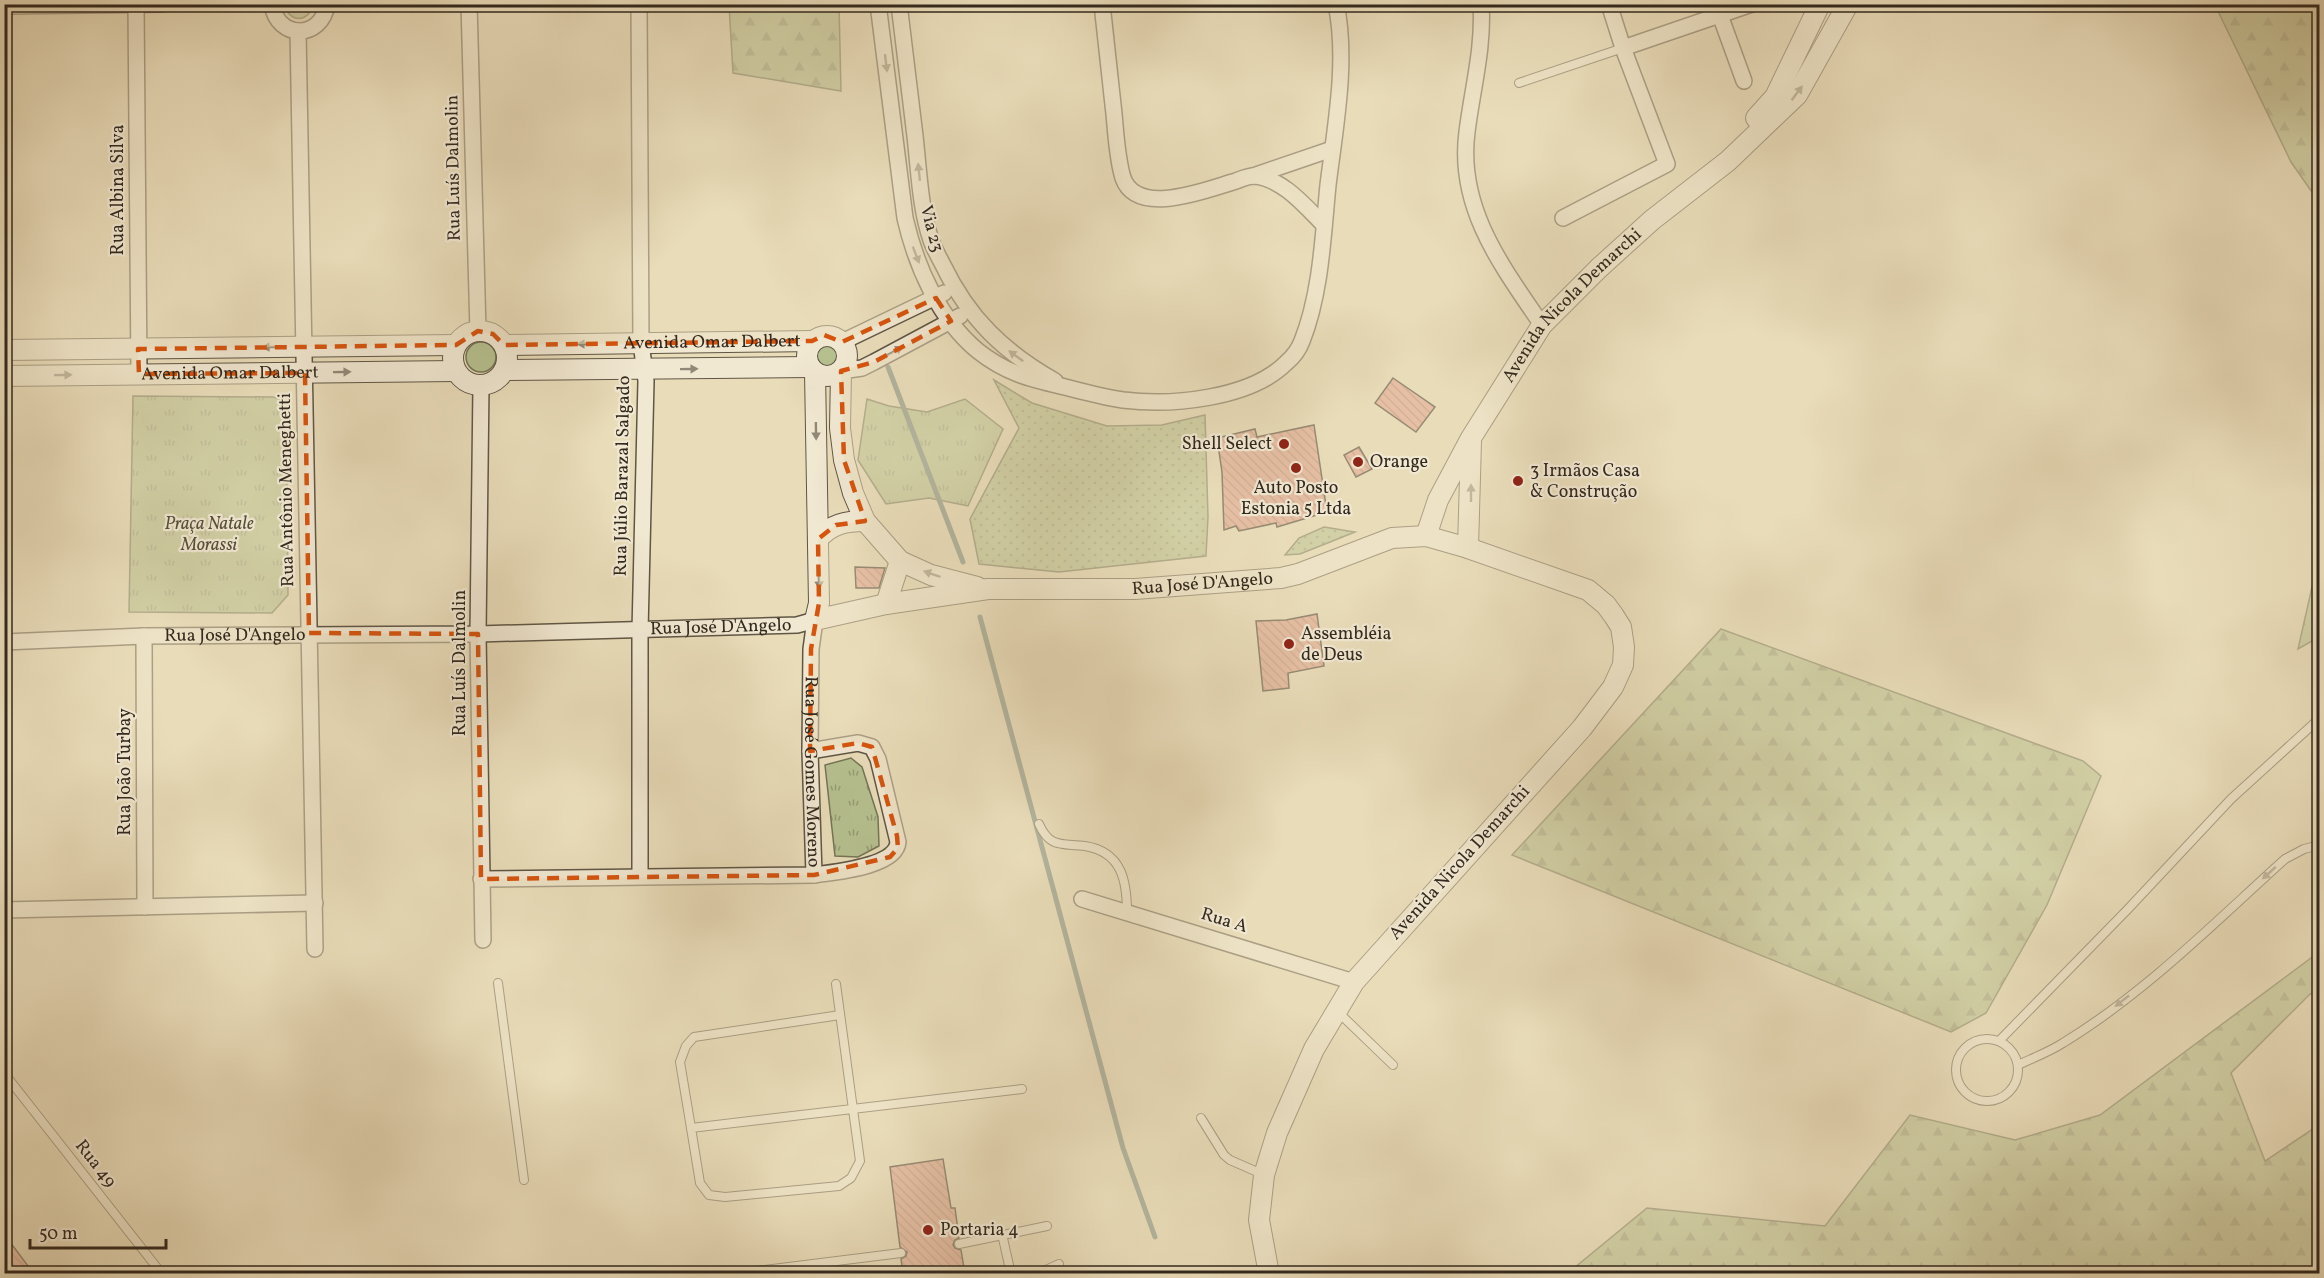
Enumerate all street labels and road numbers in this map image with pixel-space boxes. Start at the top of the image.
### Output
street label: Rua Luís Dalmolin [440,94,468,241]
street label: Rua Albina Silva [106,125,131,255]
street label: Via 23 [913,203,949,255]
street label: Avenida Nicola Demarchi [1496,222,1647,387]
street label: Avenida Omar Dalbert [623,329,801,356]
street label: Avenida Omar Dalbert [141,360,319,387]
street label: Rua Júlio Barazal Salgado [609,375,637,577]
street label: Rua Antônio Meneghetti [273,393,301,587]
street label: Rua José D'Angelo [1131,566,1274,602]
street label: Rua Luís Dalmolin [448,590,473,736]
street label: Rua José D'Angelo [650,613,792,642]
street label: Rua José D'Angelo [164,623,306,648]
street label: Rua José Gomes Moreno [797,676,826,868]
street label: Rua João Turbay [113,708,138,836]
street label: Avenida Nicola Demarchi [1384,780,1536,946]
street label: Rua A [1198,902,1251,940]
street label: Rua 49 [68,1135,122,1193]

